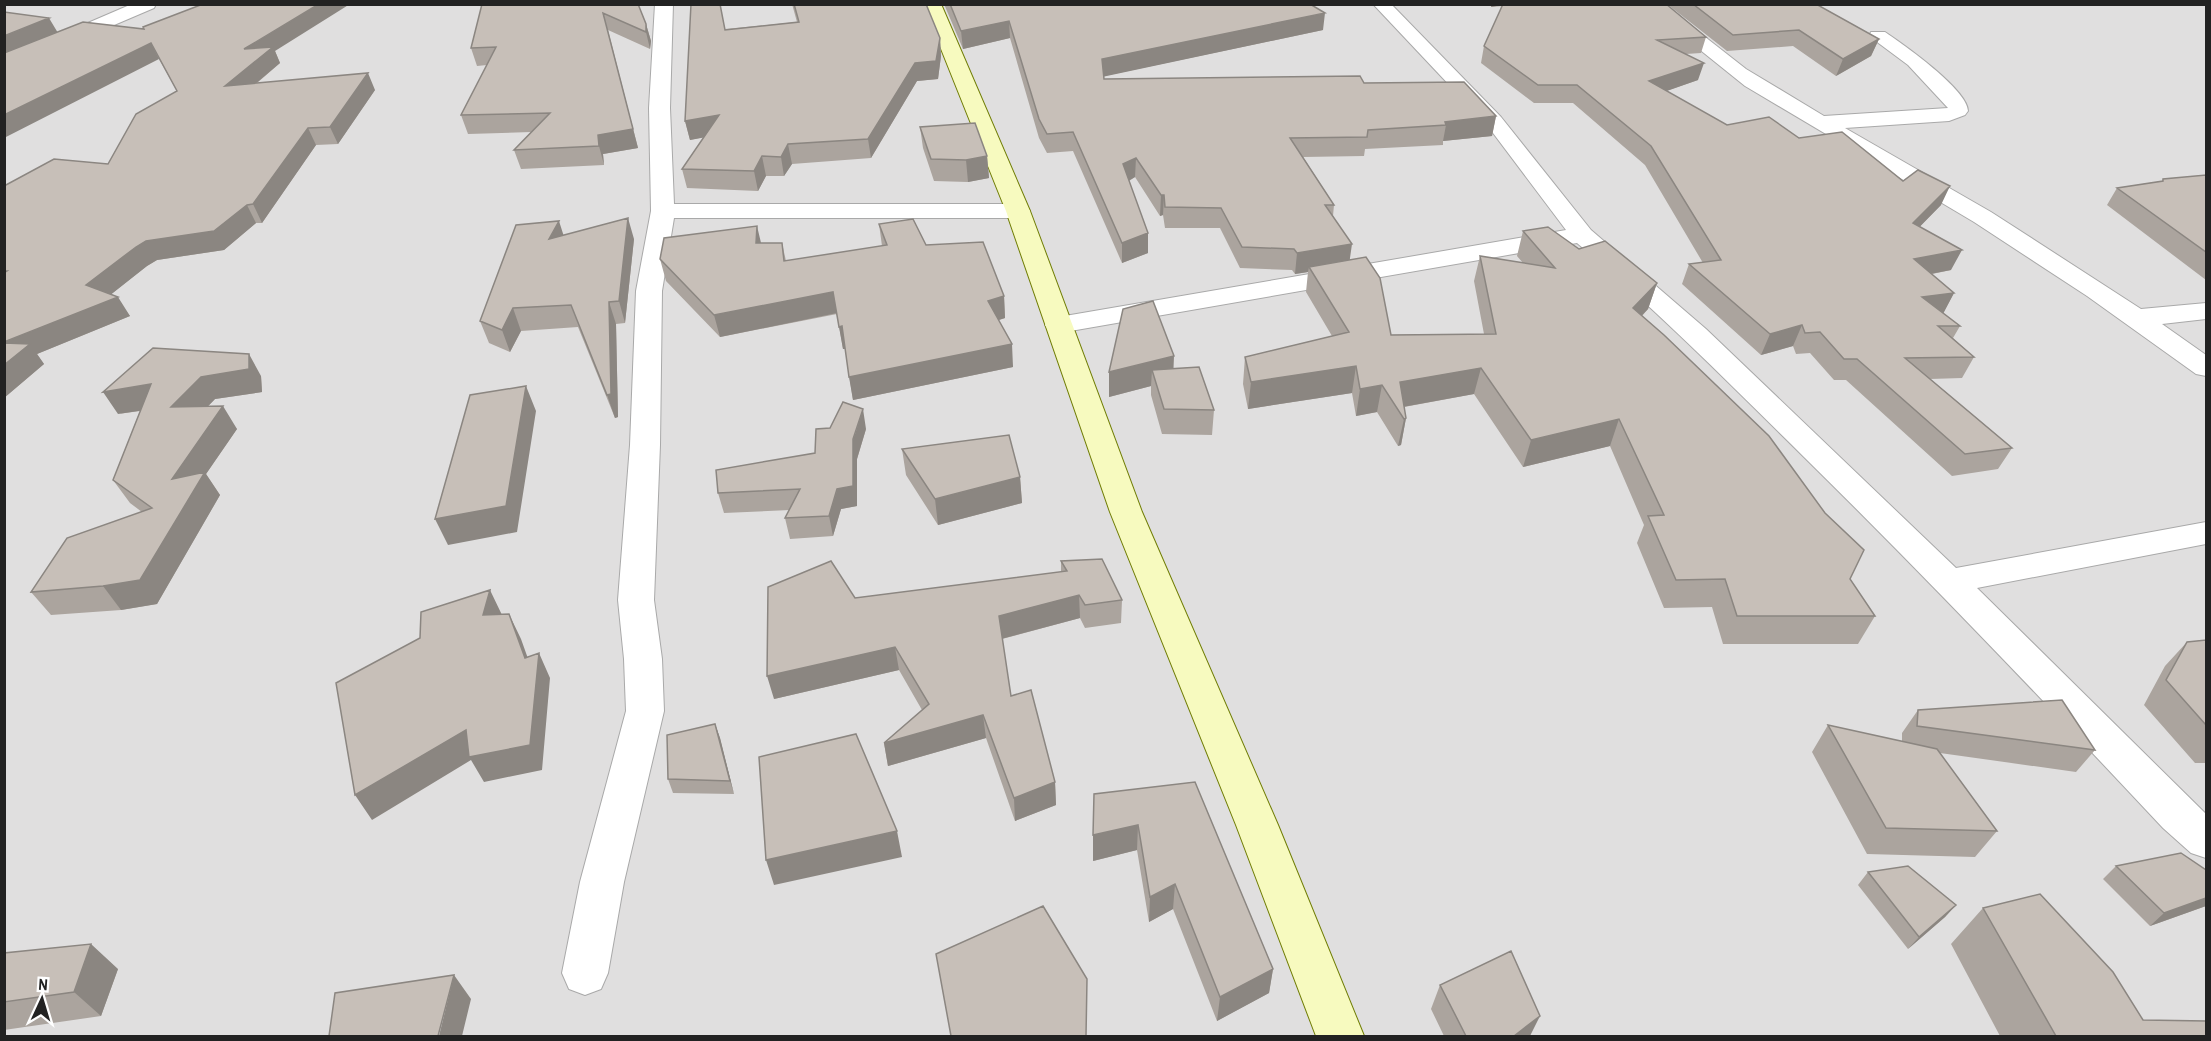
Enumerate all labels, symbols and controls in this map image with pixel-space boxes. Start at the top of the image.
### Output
north arrow [12,969,72,1029]
text: N [38,973,49,995]

